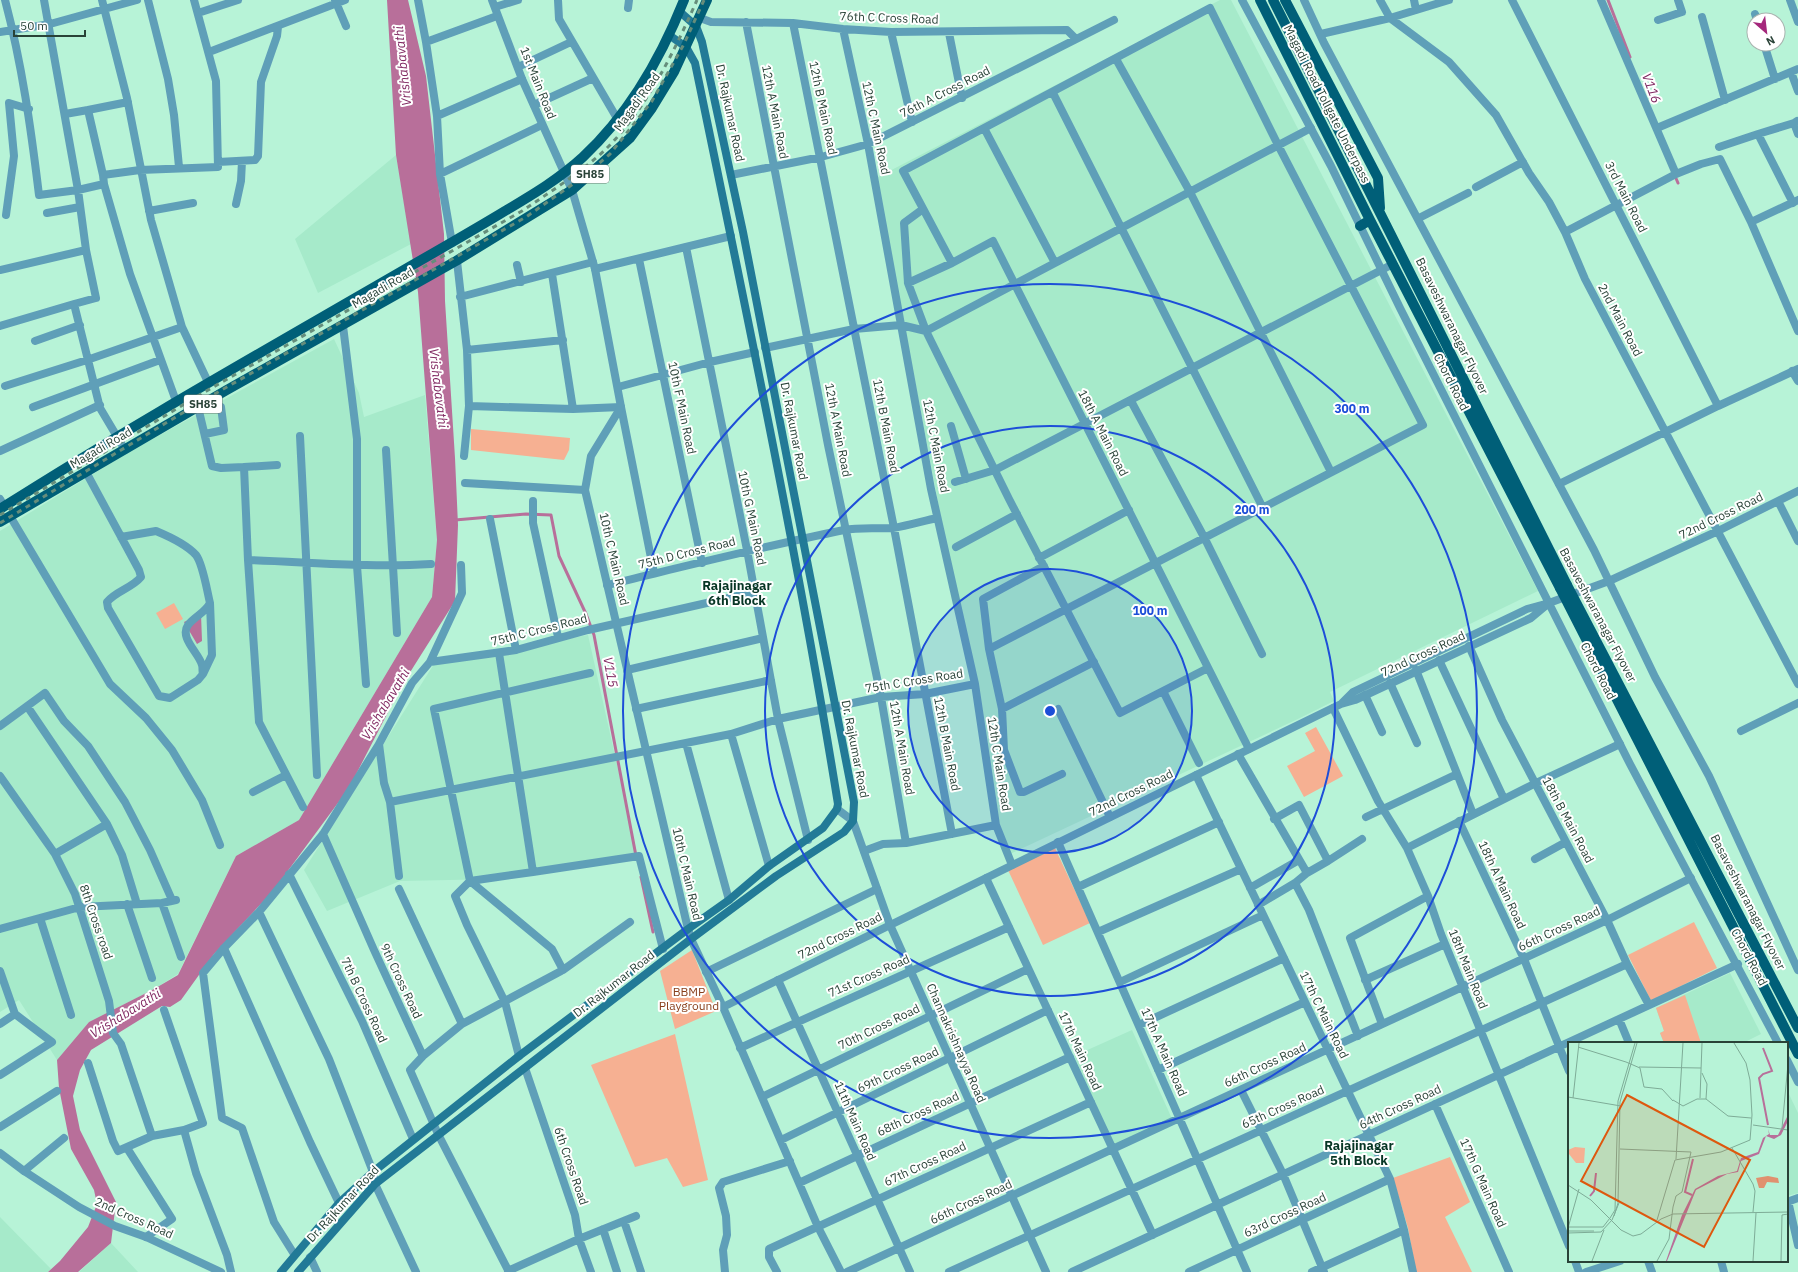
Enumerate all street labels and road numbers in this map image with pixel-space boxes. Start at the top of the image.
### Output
street label: 76th C Cross Road [839,8,939,27]
street label: Magadi Road Tollgate Underpass [1281,22,1374,186]
street label: 1st Main Road [517,45,560,121]
street label: 12th B Main Road [806,60,841,156]
street label: 76th A Cross Road [897,62,992,121]
street label: Dr. Rajkumar Road [713,63,748,163]
street label: 12th A Main Road [759,64,792,160]
street label: Magadi Road [610,69,663,134]
street label: 12th C Main Road [859,80,894,176]
street label: 3rd Main Road [1602,159,1651,235]
road number: SH85 [571,165,609,183]
street label: Basaveshwaranagar Flyover [1413,255,1492,397]
street label: Magadi Road [349,264,416,311]
street label: 2nd Main Road [1595,281,1646,359]
street label: Chord Road [1431,350,1472,413]
street label: 10th F Main Road [665,360,700,456]
street label: 12th B Main Road [870,378,903,474]
street label: Dr. Rajkumar Road [778,381,811,481]
street label: 12th A Main Road [822,382,855,478]
street label: 18th A Main Road [1075,387,1132,479]
road number: SH85 [184,395,222,413]
street label: 12th C Main Road [920,398,953,494]
street label: Magadi Road [67,424,134,471]
street label: 10th G Main Road [735,469,770,566]
street label: 72nd Cross Road [1676,489,1765,542]
street label: 10th C Main Road [597,511,632,607]
street label: 75th D Cross Road [637,533,737,572]
street label: Basaveshwaranagar Flyover [1557,545,1641,685]
street label: 75th C Cross Road [489,610,589,649]
street label: 72nd Cross Road [1378,627,1467,680]
street label: Chord Road [1578,639,1619,702]
street label: 75th C Cross Road [864,665,964,696]
street label: 12th B Main Road [931,696,964,792]
street label: Dr. Rajkumar Road [839,699,872,799]
street label: 12th A Main Road [887,700,918,796]
street label: 12th C Main Road [985,716,1014,812]
street label: 72nd Cross Road [1086,766,1175,819]
street label: 18th B Main Road [1539,774,1597,865]
street label: 10th C Main Road [670,826,705,922]
street label: Basaveshwaranagar Flyover [1708,832,1789,973]
street label: 18th A Main Road [1476,838,1529,931]
street label: 8th Cross road [77,882,116,961]
street label: 66th Cross Road [1515,903,1602,954]
street label: 72nd Cross Road [795,909,884,962]
street label: Chord Road [1728,926,1771,988]
street label: 18th Main Road [1446,927,1491,1011]
street label: 9th Cross Road [377,941,425,1021]
street label: Dr. Rajkumar Road [570,947,657,1020]
street label: 71st Cross Road [826,951,912,1000]
street label: 7th B Cross Road [338,955,391,1045]
street label: 17th C Main Road [1297,969,1352,1061]
street label: Channakrishnayya Road [923,981,990,1105]
street label: 70th Cross Road [836,1000,922,1053]
street label: 17th A Main Road [1138,1005,1191,1098]
street label: 17th Main Road [1056,1009,1105,1092]
street label: 66th Cross Road [1221,1039,1308,1090]
street label: 69th Cross Road [855,1043,941,1096]
street label: 11th Main Road [831,1079,880,1163]
street label: 64th Cross Road [1356,1081,1443,1132]
street label: 65th Cross Road [1239,1082,1326,1131]
street label: 68th Cross Road [874,1088,961,1139]
street label: 6th Cross Road [551,1125,592,1207]
street label: 17th G Main Road [1457,1136,1510,1230]
street label: 67th Cross Road [881,1138,968,1189]
street label: Dr. Rajkumar Road [303,1162,382,1245]
street label: 66th Cross Road [927,1176,1014,1227]
street label: 63rd Cross Road [1241,1189,1328,1240]
street label: 2nd Cross Road [93,1194,176,1242]

